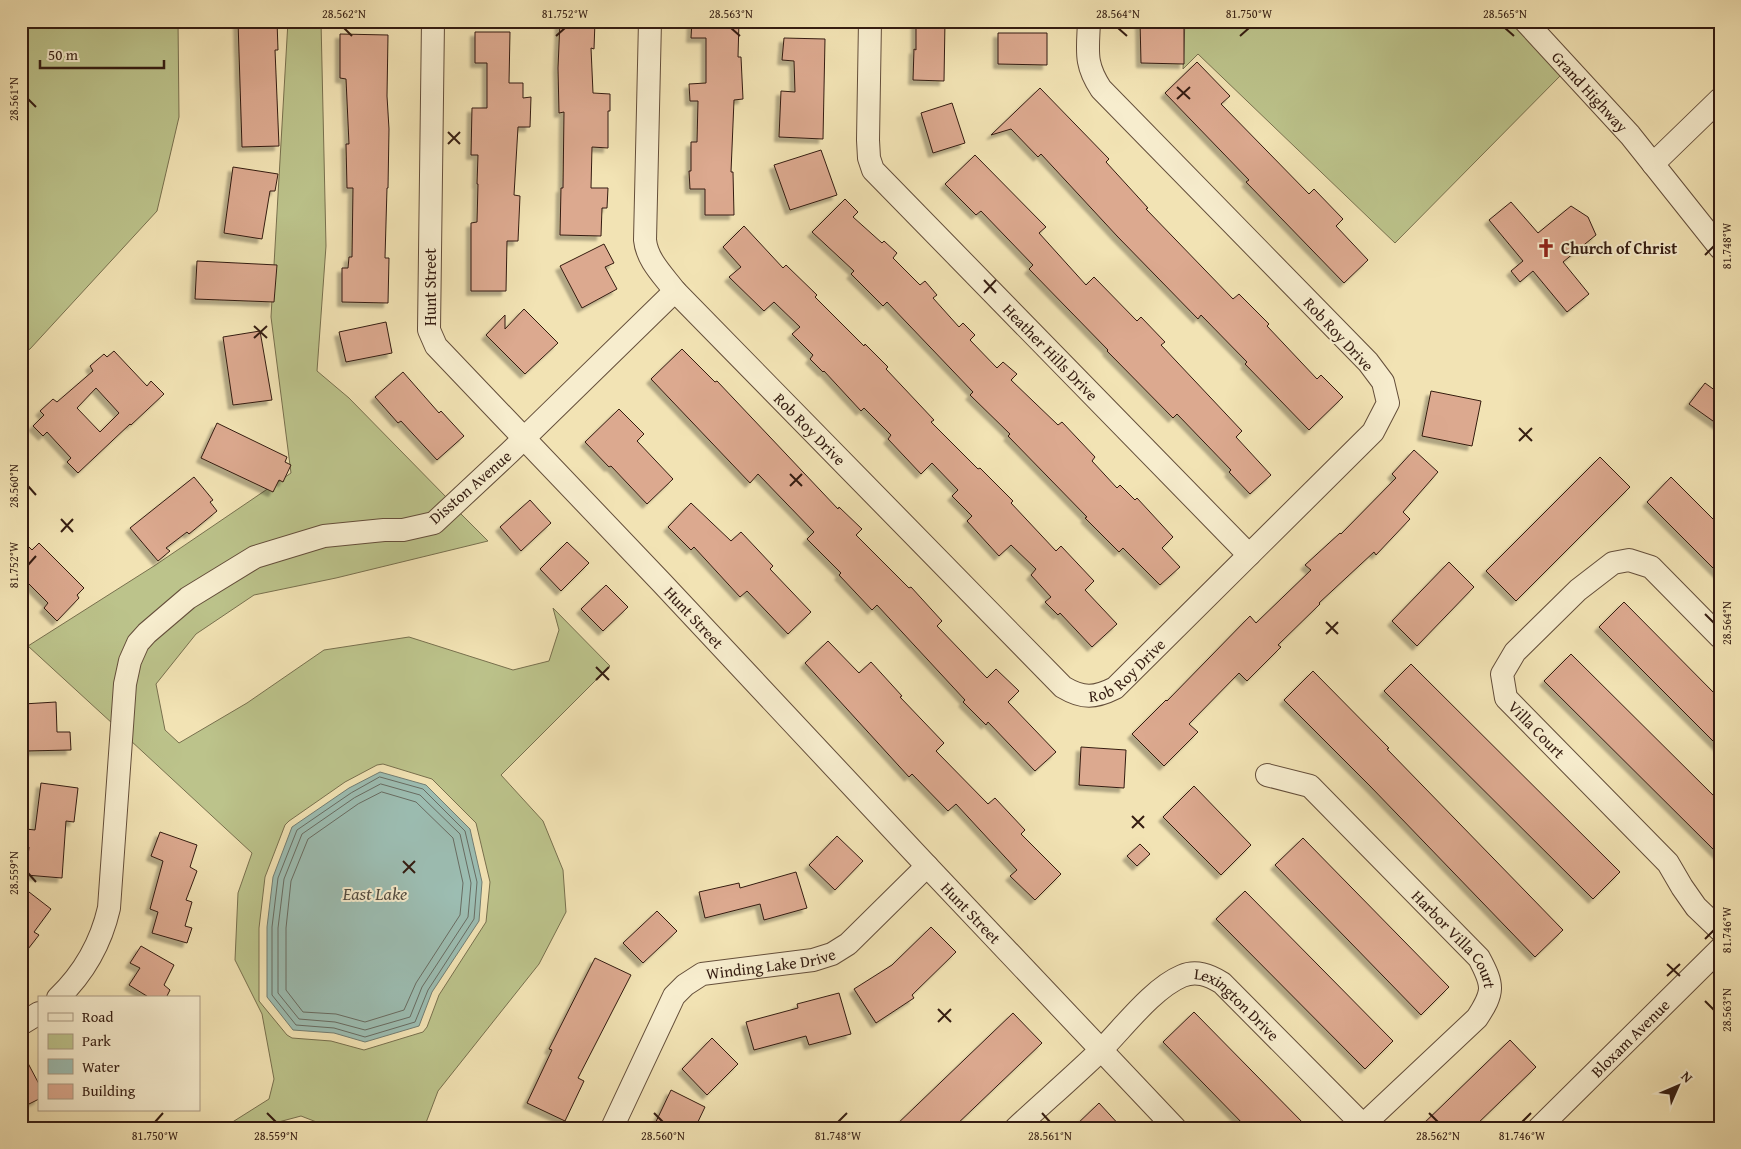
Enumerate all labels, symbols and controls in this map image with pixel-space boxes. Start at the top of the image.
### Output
text: 28.562°N [322,5,366,22]
text: 81.752°W [542,5,589,22]
text: 28.563°N [709,5,753,22]
text: 28.564°N [1096,5,1140,22]
text: 81.750°W [1226,5,1273,22]
text: 28.565°N [1483,5,1527,22]
scale bar [40,38,164,70]
text: 50 m [48,44,79,65]
street label: Grand Highway [1546,46,1634,138]
text: 28.561°N [5,77,22,121]
text: 81.748°W [1718,222,1735,269]
place label: Church of Christ [1561,236,1677,260]
church icon: Church of Christ [1535,237,1557,259]
street label: Hunt Street [418,248,442,326]
street label: Rob Roy Drive [1298,291,1380,377]
street label: Heather Hills Drive [997,298,1104,406]
street label: Rob Roy Drive [769,387,852,471]
street label: Disston Avenue [423,444,517,530]
text: 28.560°N [5,464,22,508]
text: 81.752°W [5,541,22,588]
street label: Hunt Street [659,581,730,654]
text: 28.564°N [1718,601,1735,645]
street label: Rob Roy Drive [1087,633,1171,708]
street label: Villa Court [1503,695,1571,764]
text: 28.559°N [5,851,22,895]
street label: Hunt Street [936,876,1007,950]
water label: East Lake [342,880,407,907]
street label: Harbor Villa Court [1406,884,1502,990]
text: 81.746°W [1718,906,1735,953]
street label: Winding Lake Drive [704,942,838,985]
street label: Lexington Drive [1193,961,1285,1046]
text: 28.563°N [1718,988,1735,1032]
street label: Bloxam Avenue [1585,993,1675,1083]
legend [38,996,200,1112]
text: Road [82,1006,113,1027]
text: Park [82,1030,111,1051]
text: Water [82,1056,120,1077]
north arrow [1654,1062,1704,1112]
text: N [1677,1066,1698,1088]
text: Building [82,1080,136,1101]
text: 81.750°W [132,1127,179,1144]
text: 28.559°N [254,1127,298,1144]
text: 28.560°N [641,1127,685,1144]
text: 81.748°W [815,1127,862,1144]
text: 28.561°N [1028,1127,1072,1144]
text: 28.562°N [1416,1127,1460,1144]
text: 81.746°W [1499,1127,1546,1144]

